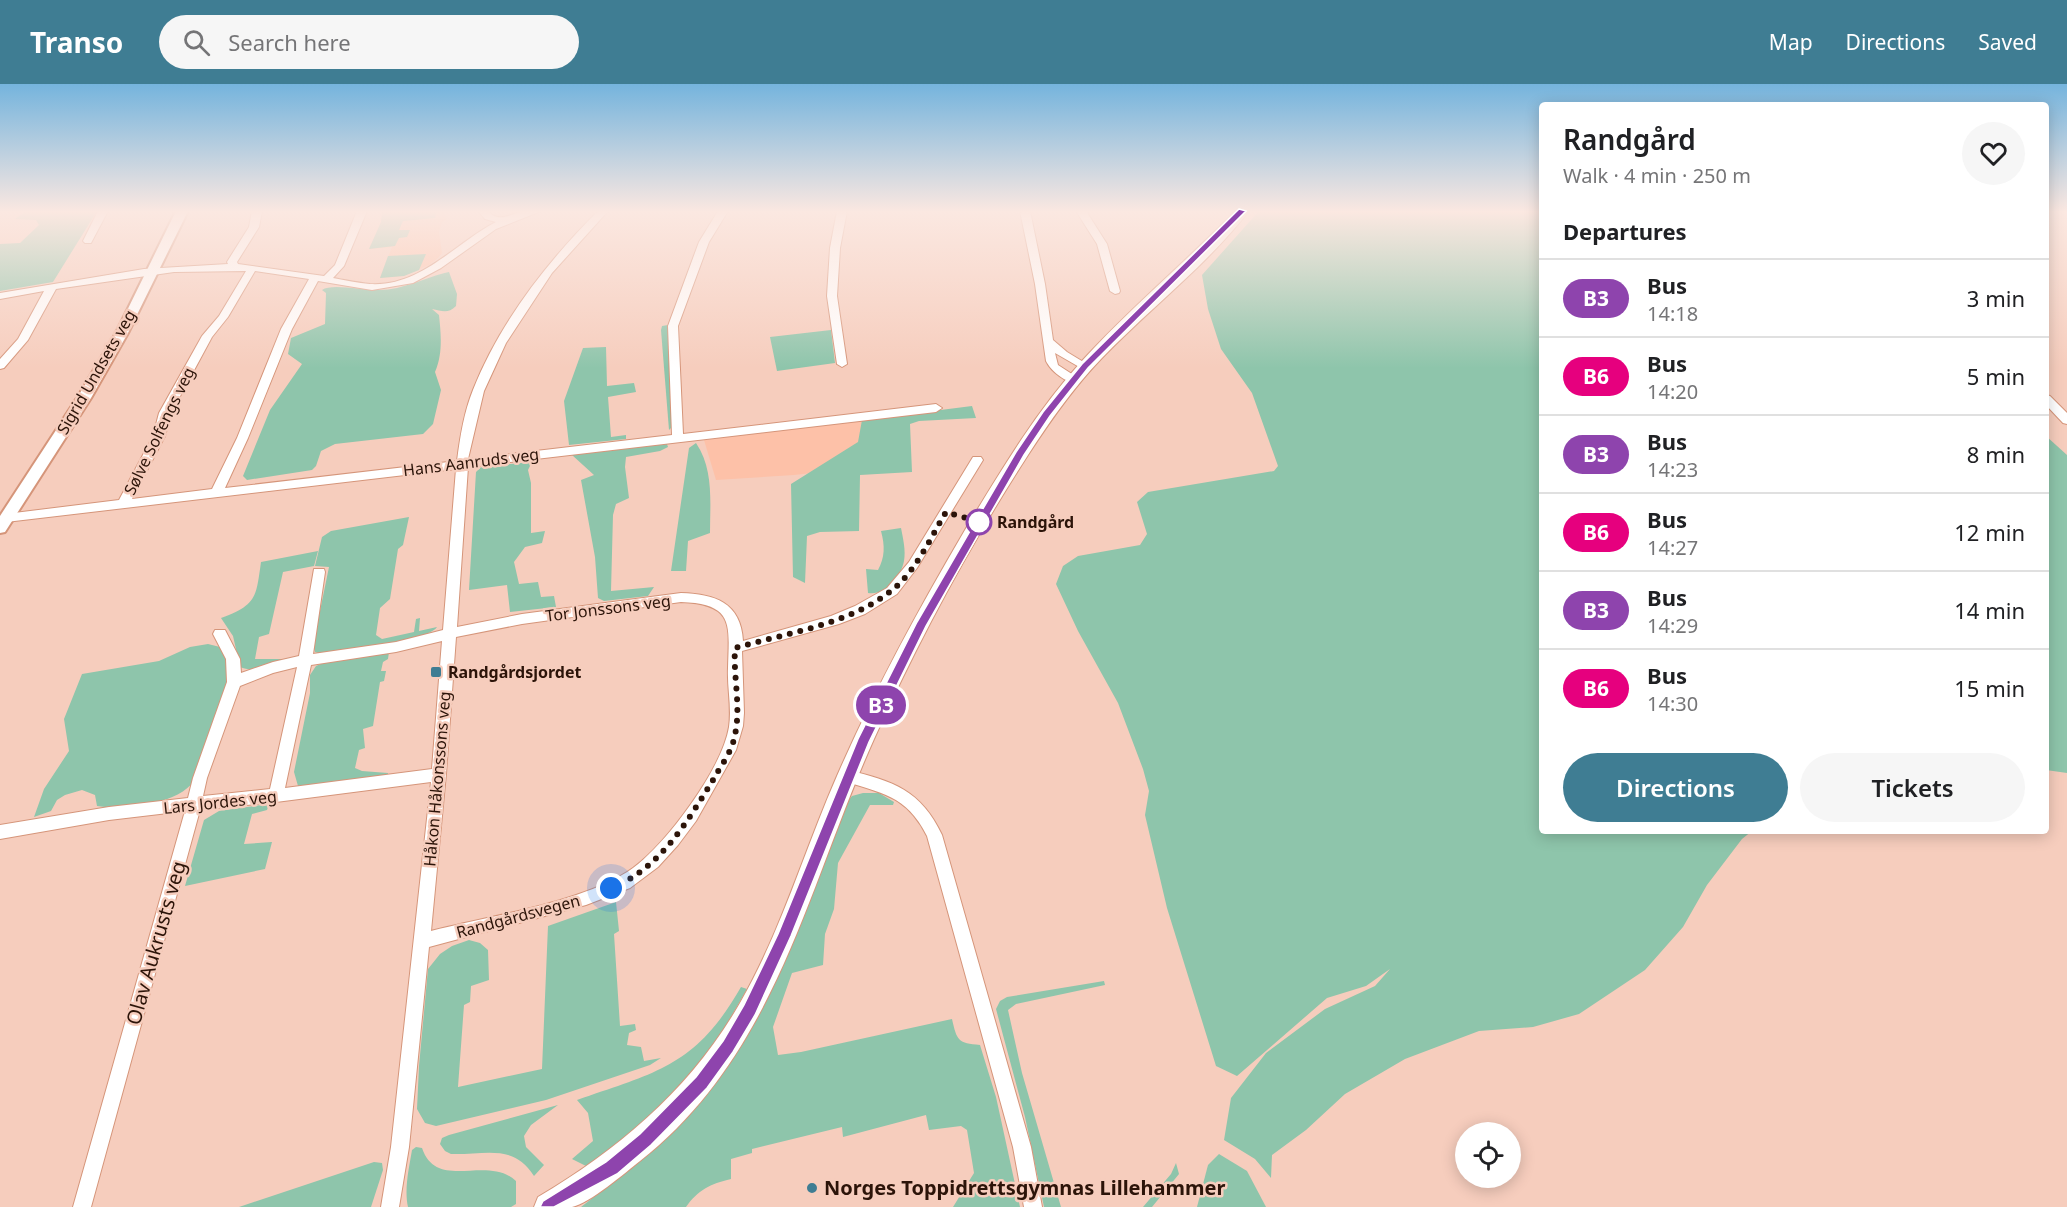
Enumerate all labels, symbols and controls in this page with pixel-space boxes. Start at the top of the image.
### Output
search box [159,15,579,69]
text: Transo [30,23,123,61]
icon: search [180,26,213,59]
text: Search here [228,27,351,57]
text: Map [1769,28,1813,56]
text: Directions [1846,28,1945,56]
text: Saved [1978,28,2037,56]
text: Randgård [1563,120,1696,158]
button: heart [1962,122,2025,185]
text: Walk · 4 min · 250 m [1563,162,1751,189]
text: Departures [1563,216,1687,246]
text: Bus [1647,270,1687,300]
text: 3 min [1967,283,2025,313]
text: B3 [1583,284,1609,312]
text: 14:18 [1647,300,1698,327]
street label: Sigrid Undsets veg [51,306,141,438]
text: Bus [1647,348,1687,378]
text: 5 min [1967,361,2025,391]
text: B6 [1583,362,1609,390]
street label: Sølve Solfengs veg [119,363,199,499]
text: 14:20 [1647,378,1698,405]
text: Bus [1647,426,1687,456]
text: 8 min [1967,439,2025,469]
text: B3 [1583,440,1609,468]
street label: Hans Aanruds veg [402,443,540,481]
text: 14:23 [1647,456,1698,483]
text: Bus [1647,504,1687,534]
marker: Randgård [966,509,992,535]
place label: Randgård [997,511,1074,533]
text: 12 min [1954,517,2025,547]
text: B6 [1583,518,1609,546]
text: 14:27 [1647,534,1698,561]
text: Bus [1647,582,1687,612]
street label: Tor Jonssons veg [544,589,672,627]
text: 14 min [1954,595,2025,625]
text: B3 [1583,596,1609,624]
text: 14:29 [1647,612,1698,639]
text: Bus [1647,660,1687,690]
place label: Randgårdsjordet [448,661,582,683]
marker: Randgårdsjordet [429,665,443,679]
text: 15 min [1954,673,2025,703]
text: B6 [1583,674,1609,702]
line badge: B3 [854,686,908,724]
street label: Håkon Håkonssons veg [418,690,456,868]
text: 14:30 [1647,690,1698,717]
text: B3 [868,691,894,719]
button: Directions [1563,753,1788,822]
button: Tickets [1800,753,2025,822]
street label: Lars Jordes veg [162,785,278,819]
street label: Olav Aukrusts veg [119,858,192,1028]
your location [596,873,626,903]
street label: Randgårdsvegen [454,889,582,943]
map controls [1455,1122,1521,1188]
button: locate [1455,1122,1521,1188]
place label: Norges Toppidrettsgymnas Lillehammer [824,1174,1225,1201]
marker: Norges Toppidrettsgymnas Lillehammer [805,1181,819,1195]

